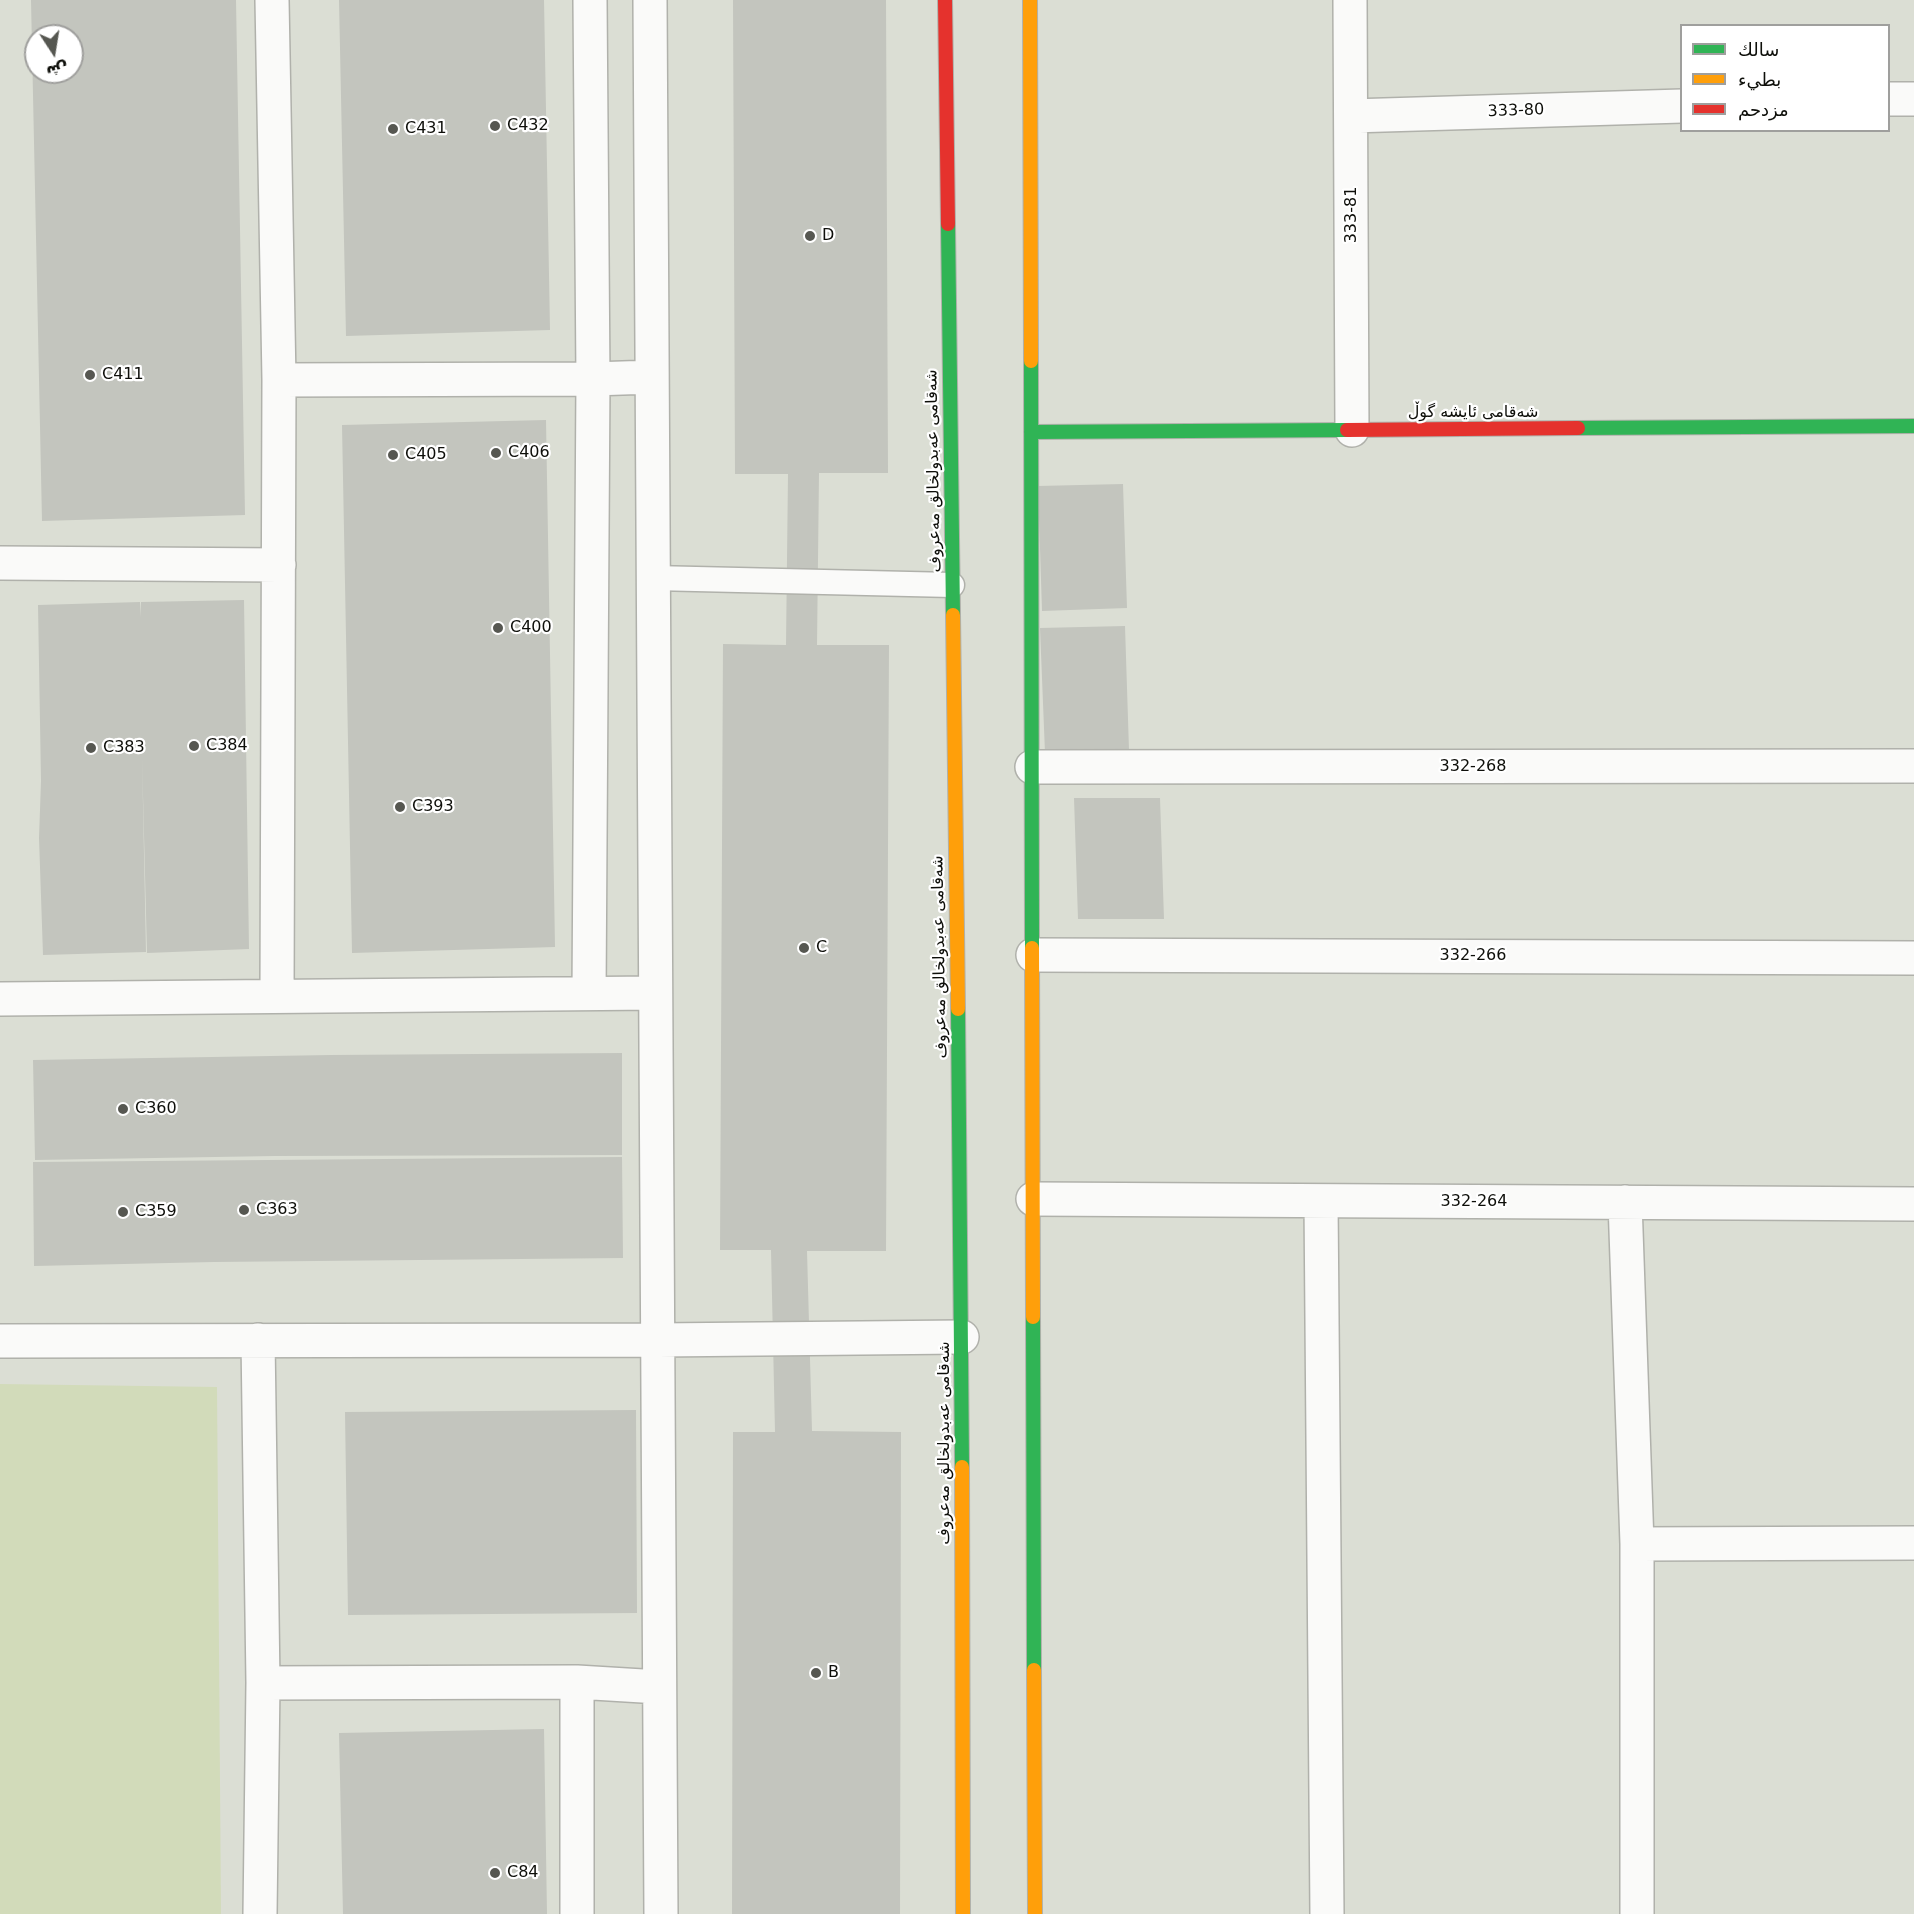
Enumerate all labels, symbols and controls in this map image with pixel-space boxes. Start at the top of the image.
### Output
north arrow [24,24,84,84]
legend [1680,24,1890,132]
text: سالك [1738,39,1779,60]
text: ش [45,59,70,82]
text: بطيء [1738,69,1781,90]
text: مزدحم [1738,99,1789,120]
street label: 333-80 [1487,100,1545,122]
place label: C432 [507,116,549,136]
place label: C431 [405,119,447,139]
marker: C432 [488,119,502,133]
marker: C431 [386,122,400,136]
street label: 333-81 [1342,187,1362,243]
place label: D [822,226,834,246]
marker: D [803,229,817,243]
place label: C411 [102,365,144,385]
marker: C411 [83,368,97,382]
street label: شەقامی عەبدولخالق مەعروف [923,369,945,573]
street label: شەقامی ئایشە گوڵ [1408,403,1538,423]
place label: C406 [508,443,550,463]
place label: C405 [405,445,447,465]
marker: C406 [489,446,503,460]
marker: C405 [386,448,400,462]
place label: C400 [510,618,552,638]
marker: C400 [491,621,505,635]
place label: C384 [206,736,248,756]
place label: C383 [103,738,145,758]
marker: C384 [187,739,201,753]
marker: C383 [84,741,98,755]
street label: 332-268 [1440,757,1506,777]
place label: C393 [412,797,454,817]
marker: C393 [393,800,407,814]
street label: شەقامی عەبدولخالق مەعروف [929,855,951,1059]
place label: C [816,938,827,958]
marker: C [797,941,811,955]
street label: 332-266 [1440,946,1506,966]
place label: C360 [135,1099,177,1119]
marker: C360 [116,1102,130,1116]
street label: 332-264 [1441,1192,1507,1212]
place label: C363 [256,1200,298,1220]
place label: C359 [135,1202,177,1222]
marker: C363 [237,1203,251,1217]
marker: C359 [116,1205,130,1219]
street label: شەقامی عەبدولخالق مەعروف [935,1341,955,1545]
place label: B [828,1663,839,1683]
marker: B [809,1666,823,1680]
place label: C84 [507,1863,539,1883]
marker: C84 [488,1866,502,1880]

